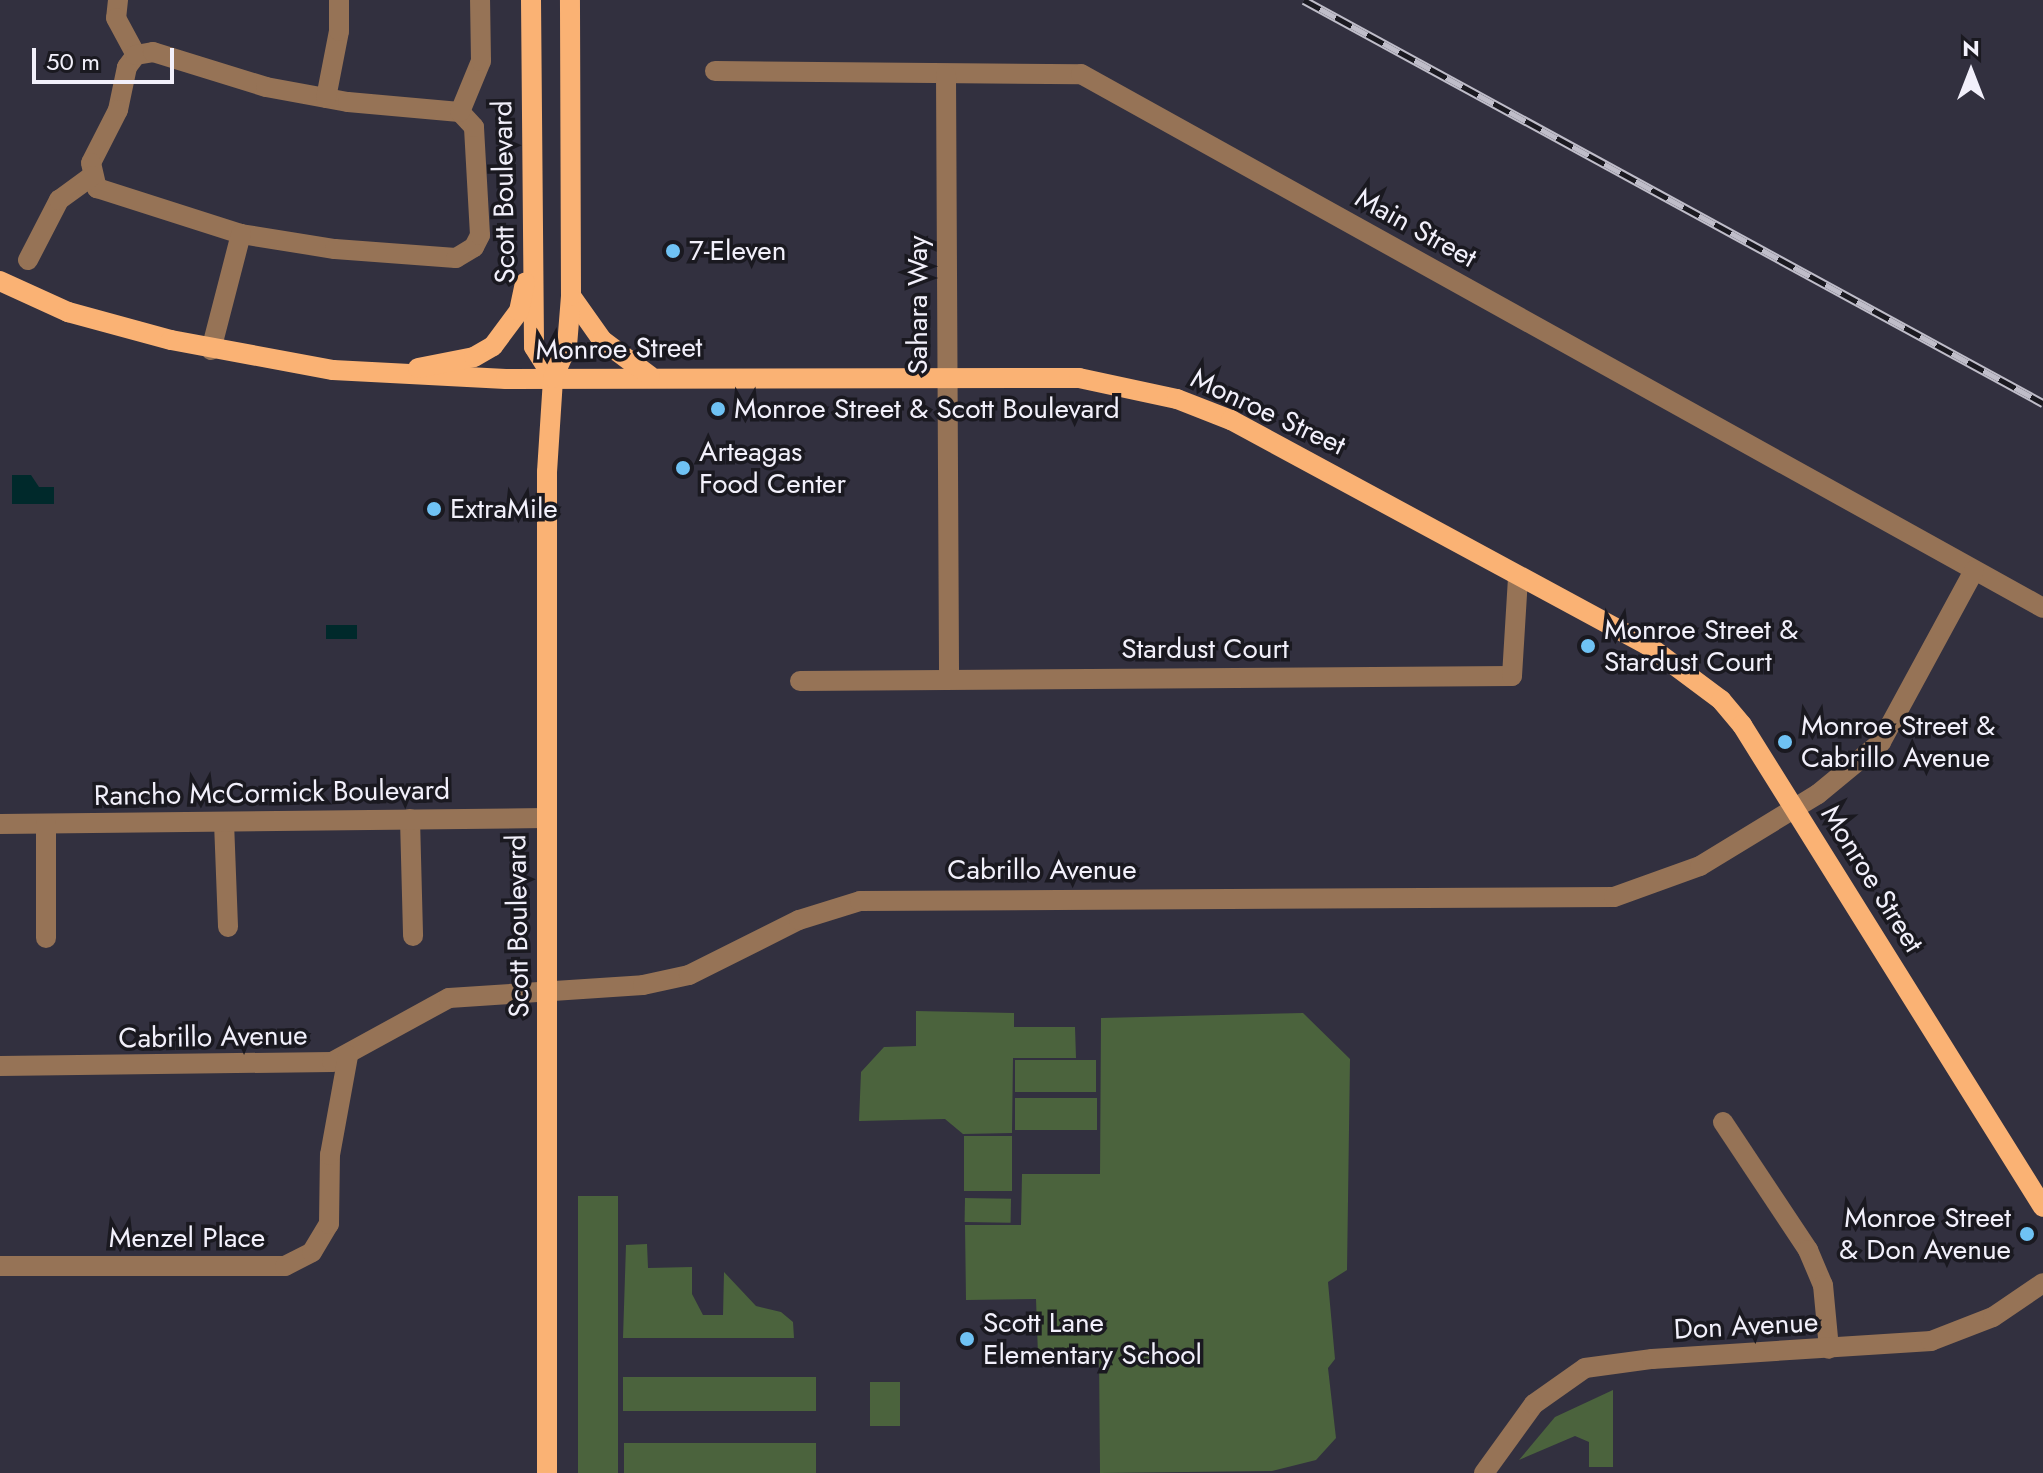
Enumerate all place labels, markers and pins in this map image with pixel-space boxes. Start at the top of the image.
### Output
place label: 7-Eleven [689,234,786,268]
marker: 7-Eleven [664,242,682,260]
place label: Monroe Street & Scott Boulevard [734,392,1120,426]
marker: Monroe Street & Scott Boulevard [709,400,727,418]
place label: Arteagas Food Center [699,435,846,501]
marker: Arteagas Food Center [674,459,692,477]
place label: ExtraMile [450,492,558,526]
marker: ExtraMile [425,500,443,518]
place label: Monroe Street & Stardust Court [1604,613,1798,679]
marker: Monroe Street & Stardust Court [1579,637,1597,655]
place label: Monroe Street & Cabrillo Avenue [1801,709,1995,775]
marker: Monroe Street & Cabrillo Avenue [1776,733,1794,751]
place label: Monroe Street & Don Avenue [1839,1201,2011,1267]
marker: Monroe Street & Don Avenue [2018,1225,2036,1243]
place label: Scott Lane Elementary School [983,1306,1202,1372]
marker: Scott Lane Elementary School [958,1330,976,1348]

